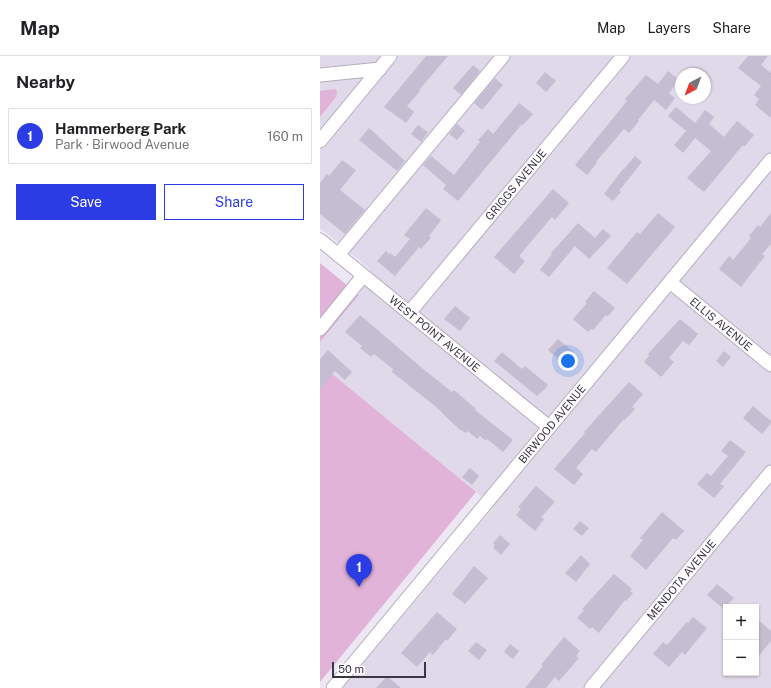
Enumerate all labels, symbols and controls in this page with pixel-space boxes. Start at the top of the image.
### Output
text: Map [20,17,60,39]
text: Map [597,20,625,36]
text: Layers [647,20,691,36]
text: Share [713,20,751,36]
north arrow [675,68,711,104]
text: Nearby [16,72,75,92]
text: Hammerberg Park [55,120,186,137]
text: 1 [27,129,33,144]
text: 160 m [267,129,303,144]
text: Park · Birwood Avenue [55,137,190,152]
street label: GRIGGS AVENUE [483,147,549,223]
button: Save [16,184,156,220]
button: Share [164,184,304,220]
street label: WEST POINT AVENUE [387,293,482,374]
street label: ELLIS AVENUE [688,295,754,353]
your location [558,351,578,371]
street label: BIRWOOD AVENUE [516,382,588,466]
street label: MENDOTA AVENUE [644,537,718,622]
pin: 1 [346,554,372,587]
map controls [723,604,759,676]
button: + [723,604,759,640]
button: − [723,640,759,676]
scale bar [332,660,426,679]
text: 50 m [338,663,364,675]

